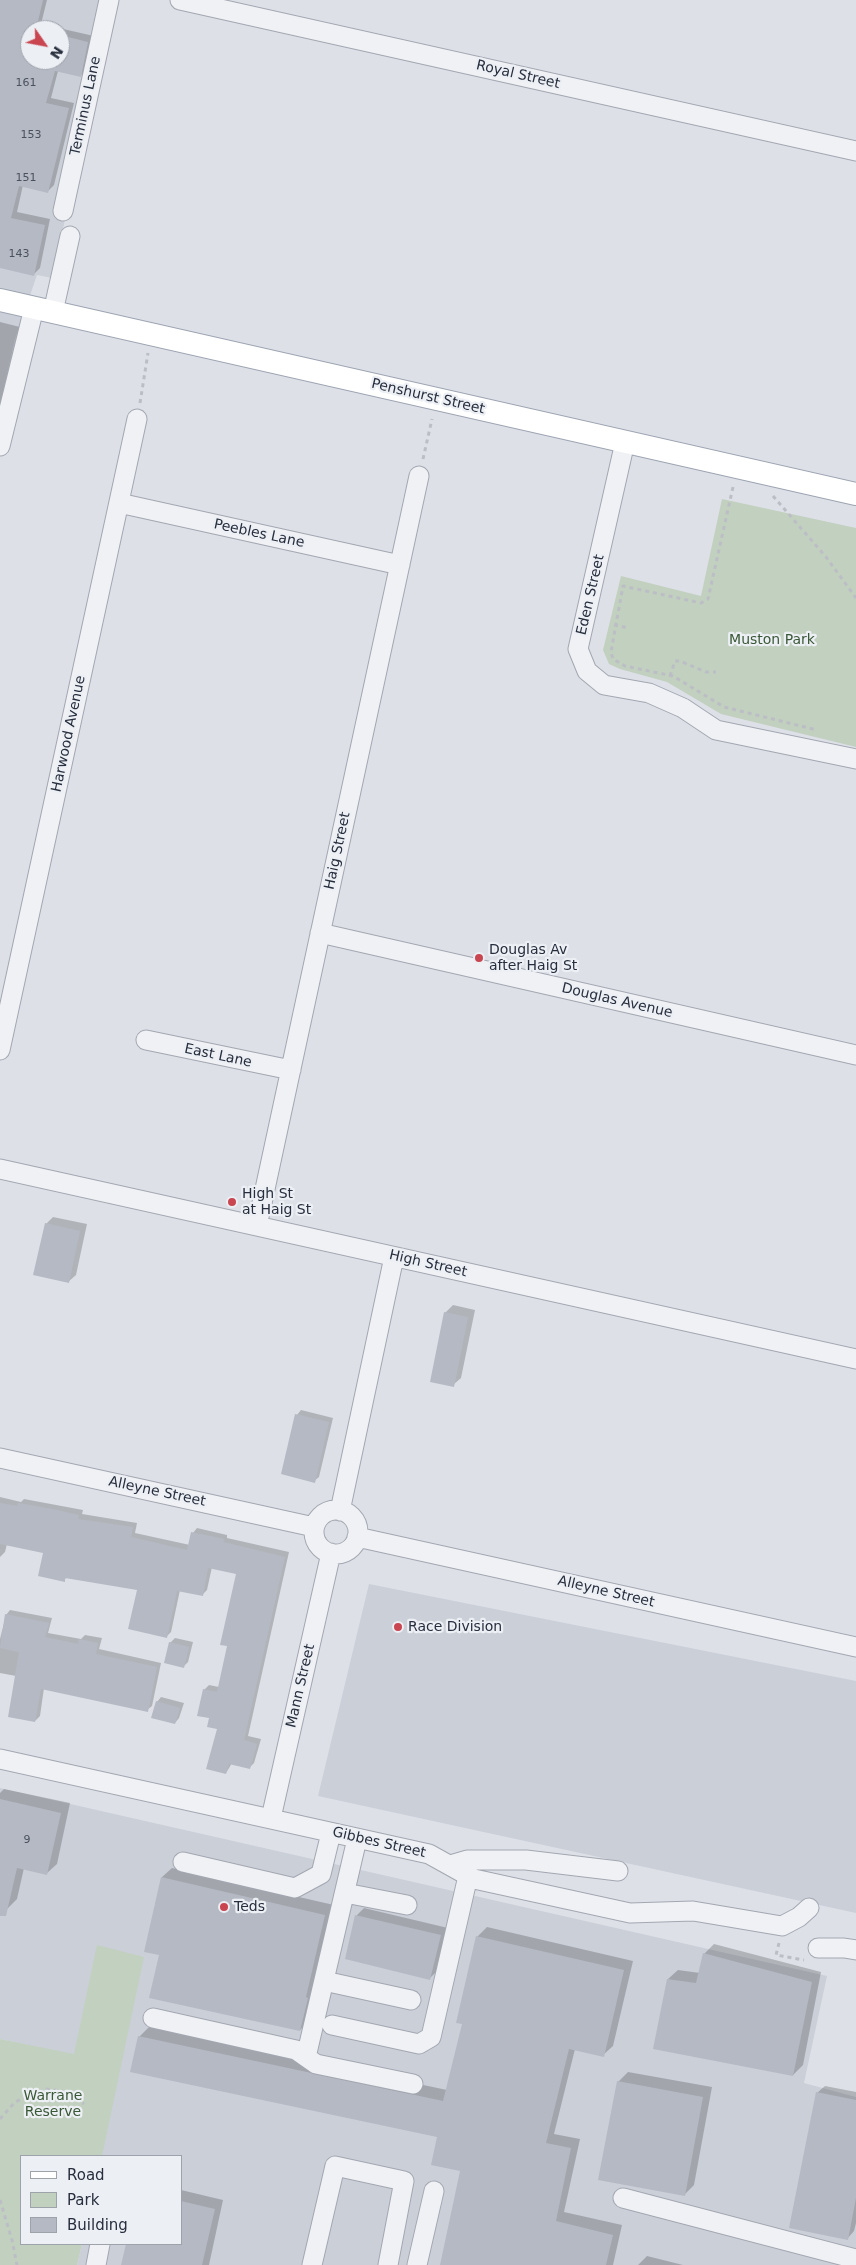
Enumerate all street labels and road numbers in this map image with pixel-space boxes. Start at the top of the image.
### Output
street label: Terminus Lane [67,55,105,157]
street label: Royal Street [475,57,561,93]
street label: Penshurst Street [370,376,486,418]
street label: Peebles Lane [212,516,306,552]
street label: Eden Street [574,553,608,637]
street label: Harwood Avenue [48,674,90,794]
street label: Haig Street [322,811,354,891]
street label: Douglas Avenue [560,980,674,1022]
street label: East Lane [183,1041,253,1071]
street label: High Street [388,1247,468,1281]
street label: Alleyne Street [107,1474,207,1510]
street label: Alleyne Street [556,1573,656,1611]
street label: Mann Street [283,1643,319,1729]
street label: Gibbes Street [331,1824,427,1862]

